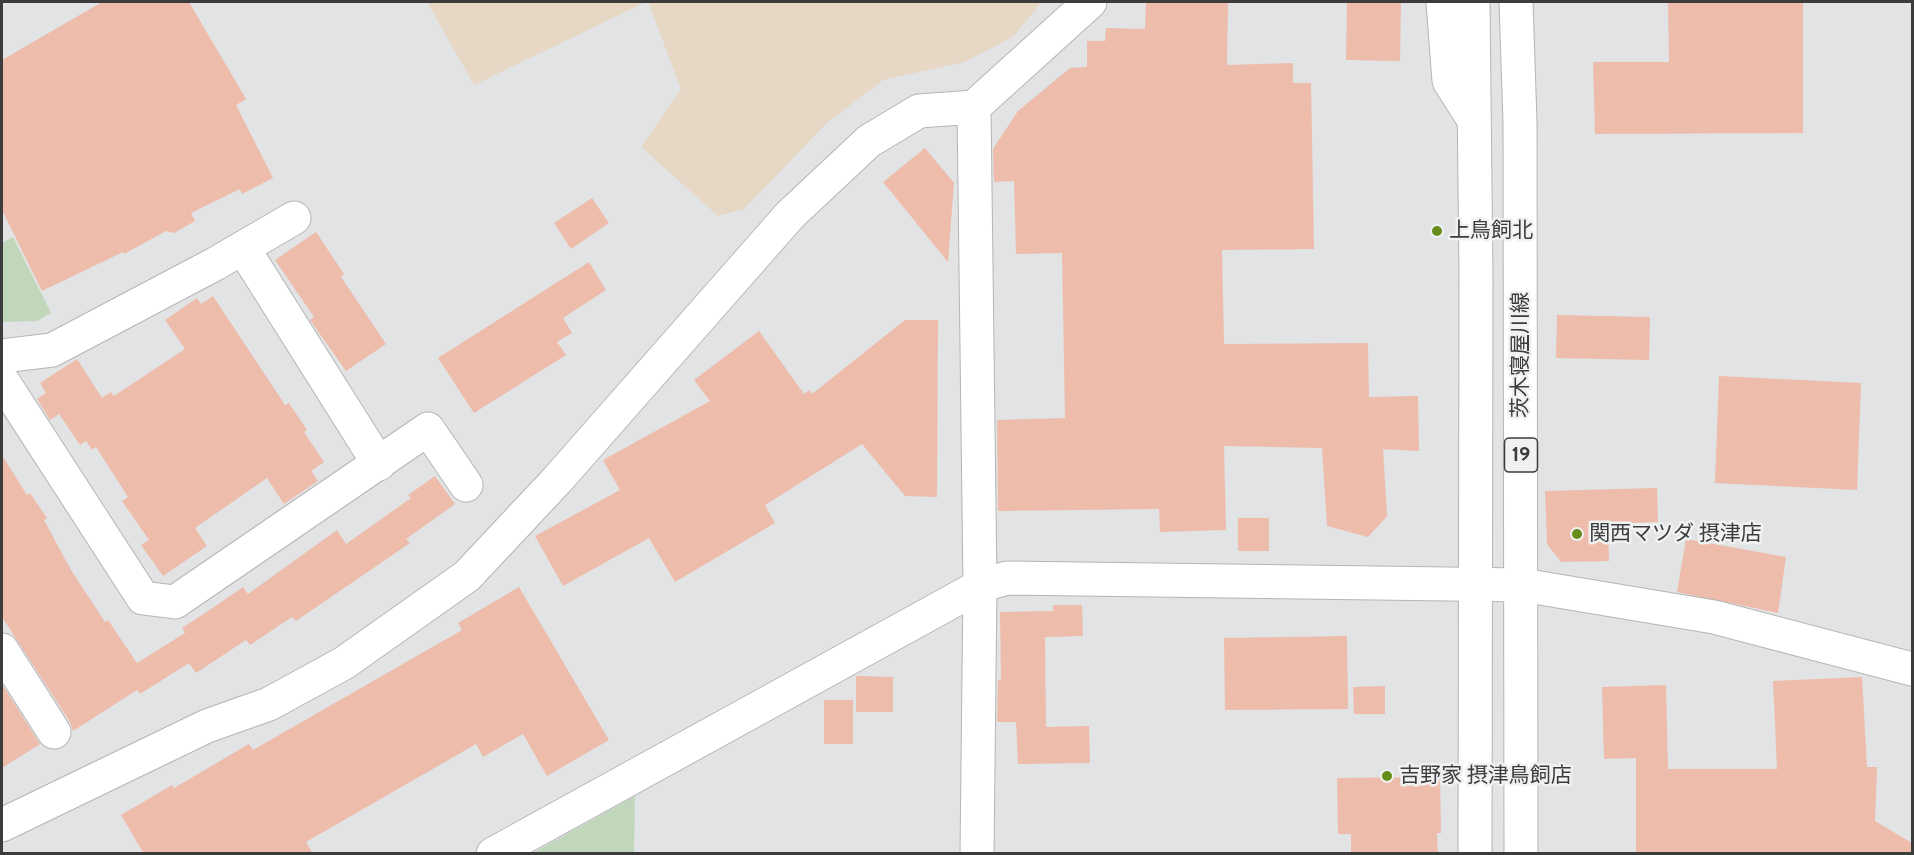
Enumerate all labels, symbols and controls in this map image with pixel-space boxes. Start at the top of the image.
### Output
place label: 上鳥飼北 [1449,218,1533,244]
marker: 上鳥飼北 [1430,224,1444,238]
street label: 茨木寝屋川線 [1508,292,1534,418]
road number: 19 [1504,438,1538,472]
place label: 関西マツダ 摂津店 [1589,521,1762,547]
marker: 関西マツダ 摂津店 [1570,527,1584,541]
place label: 吉野家 摂津鳥飼店 [1399,763,1572,789]
marker: 吉野家 摂津鳥飼店 [1380,769,1394,783]

